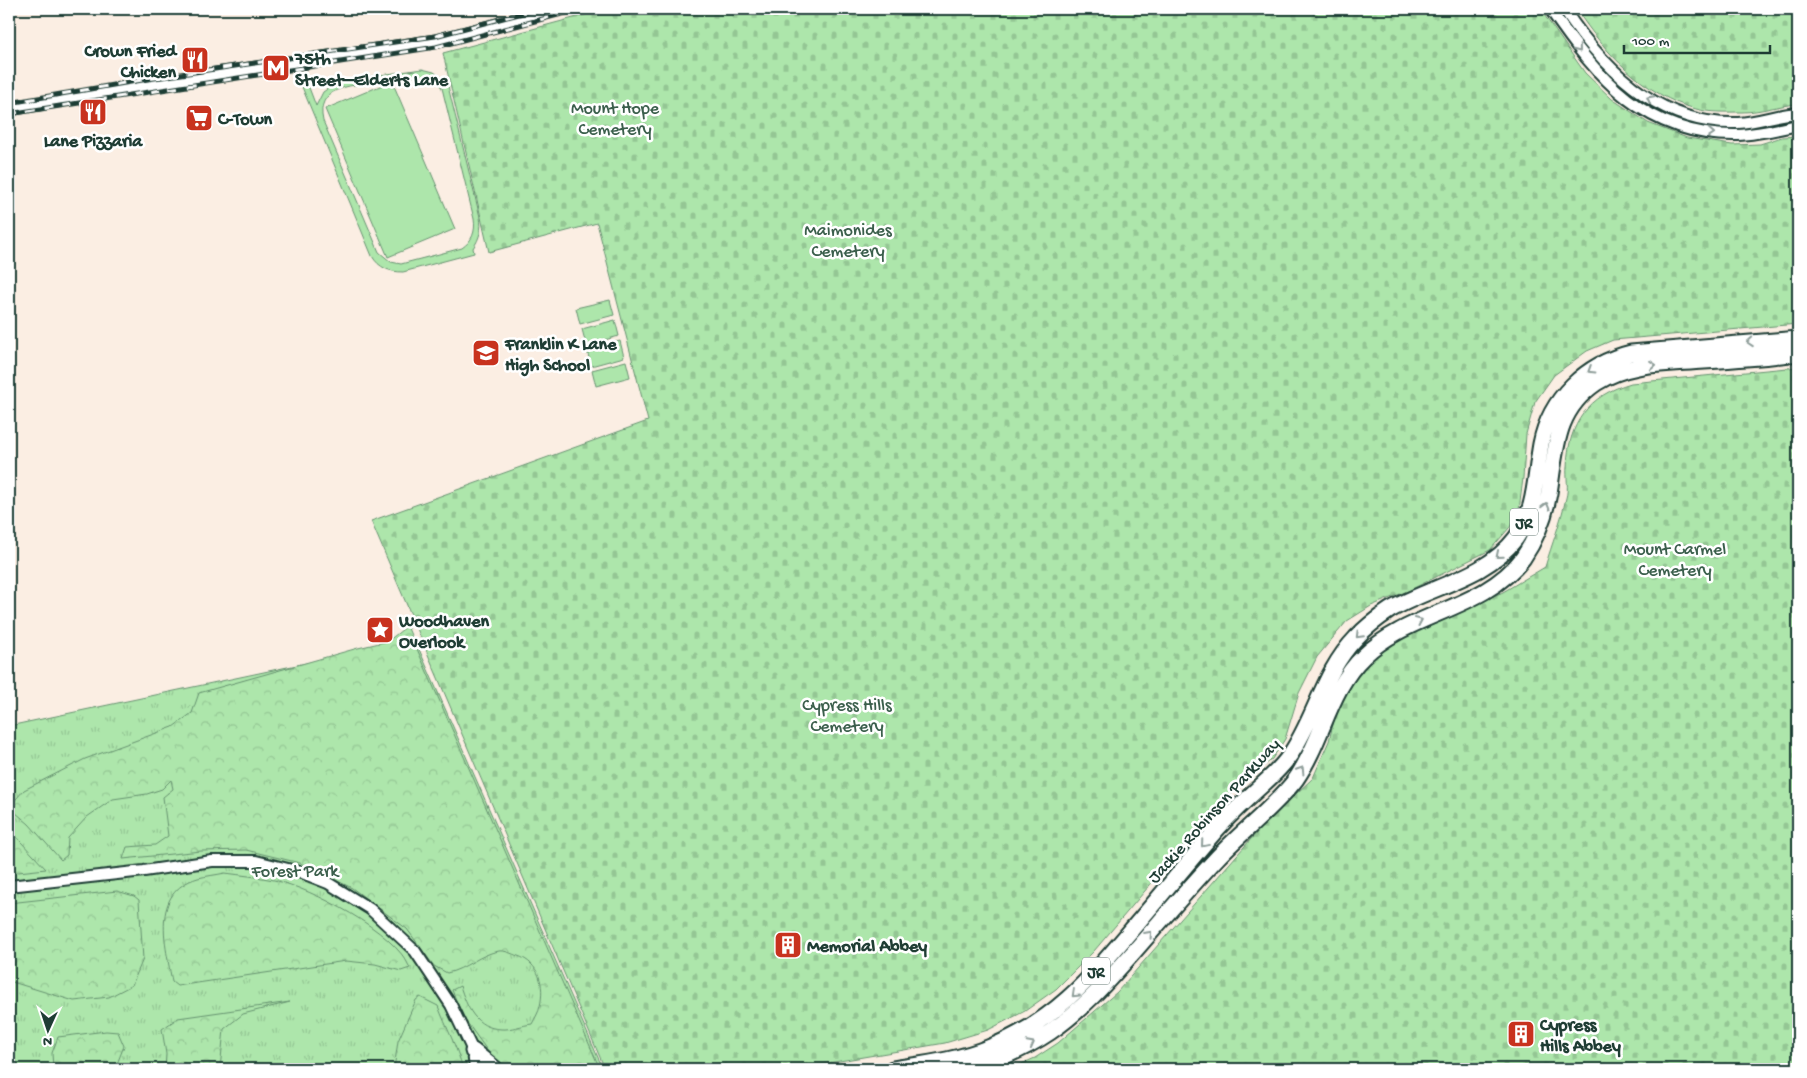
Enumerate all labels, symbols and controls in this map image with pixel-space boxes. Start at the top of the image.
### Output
scale bar [1624,22,1771,54]
text: 100 m [1631,33,1670,51]
place label: Crown Fried Chicken [83,42,178,84]
one-way arrow [1572,43,1581,52]
restaurant icon: Crown Fried Chicken [180,45,210,75]
place label: 75th Street–Elderts Lane [294,50,449,92]
metro station icon: 75th Street–Elderts Lane [261,53,291,83]
one-way arrow [1646,95,1655,105]
restaurant icon: Lane Pizzaria [78,97,108,127]
park label: Mount Hope Cemetery [571,99,660,141]
supermarket icon: C-Town [184,103,214,133]
place label: C-Town [217,110,273,131]
one-way arrow [1707,127,1715,138]
place label: Lane Pizzaria [44,132,143,153]
park label: Maimonides Cemetery [804,221,893,263]
place label: Franklin K Lane High School [504,335,617,377]
one-way arrow [1745,337,1753,348]
school or university icon: Franklin K Lane High School [471,338,501,368]
one-way arrow [1649,360,1657,371]
one-way arrow [1588,363,1597,373]
one-way arrow [1540,502,1550,510]
road number: JR [1510,508,1538,536]
park label: Mount Carmel Cemetery [1624,540,1726,582]
one-way arrow [1496,550,1505,558]
place label: Woodhaven Overlook [398,612,489,654]
place icon: Woodhaven Overlook [365,615,395,645]
one-way arrow [1414,617,1423,627]
one-way arrow [1356,629,1365,638]
park label: Cypress Hills Cemetery [802,696,893,738]
street label: Jackie Robinson Parkway [1144,735,1286,888]
one-way arrow [1294,767,1304,776]
one-way arrow [1201,839,1210,848]
park label: Forest Park [251,862,340,883]
building icon: Memorial Abbey [773,930,803,960]
one-way arrow [1144,930,1153,939]
place label: Memorial Abbey [807,937,927,958]
road number: JR [1082,958,1110,984]
one-way arrow [1071,988,1080,997]
north arrow [22,1006,72,1056]
place label: Cypress Hills Abbey [1539,1016,1621,1058]
building icon: Cypress Hills Abbey [1506,1019,1536,1049]
text: N [42,1032,52,1049]
one-way arrow [1026,1040,1035,1050]

